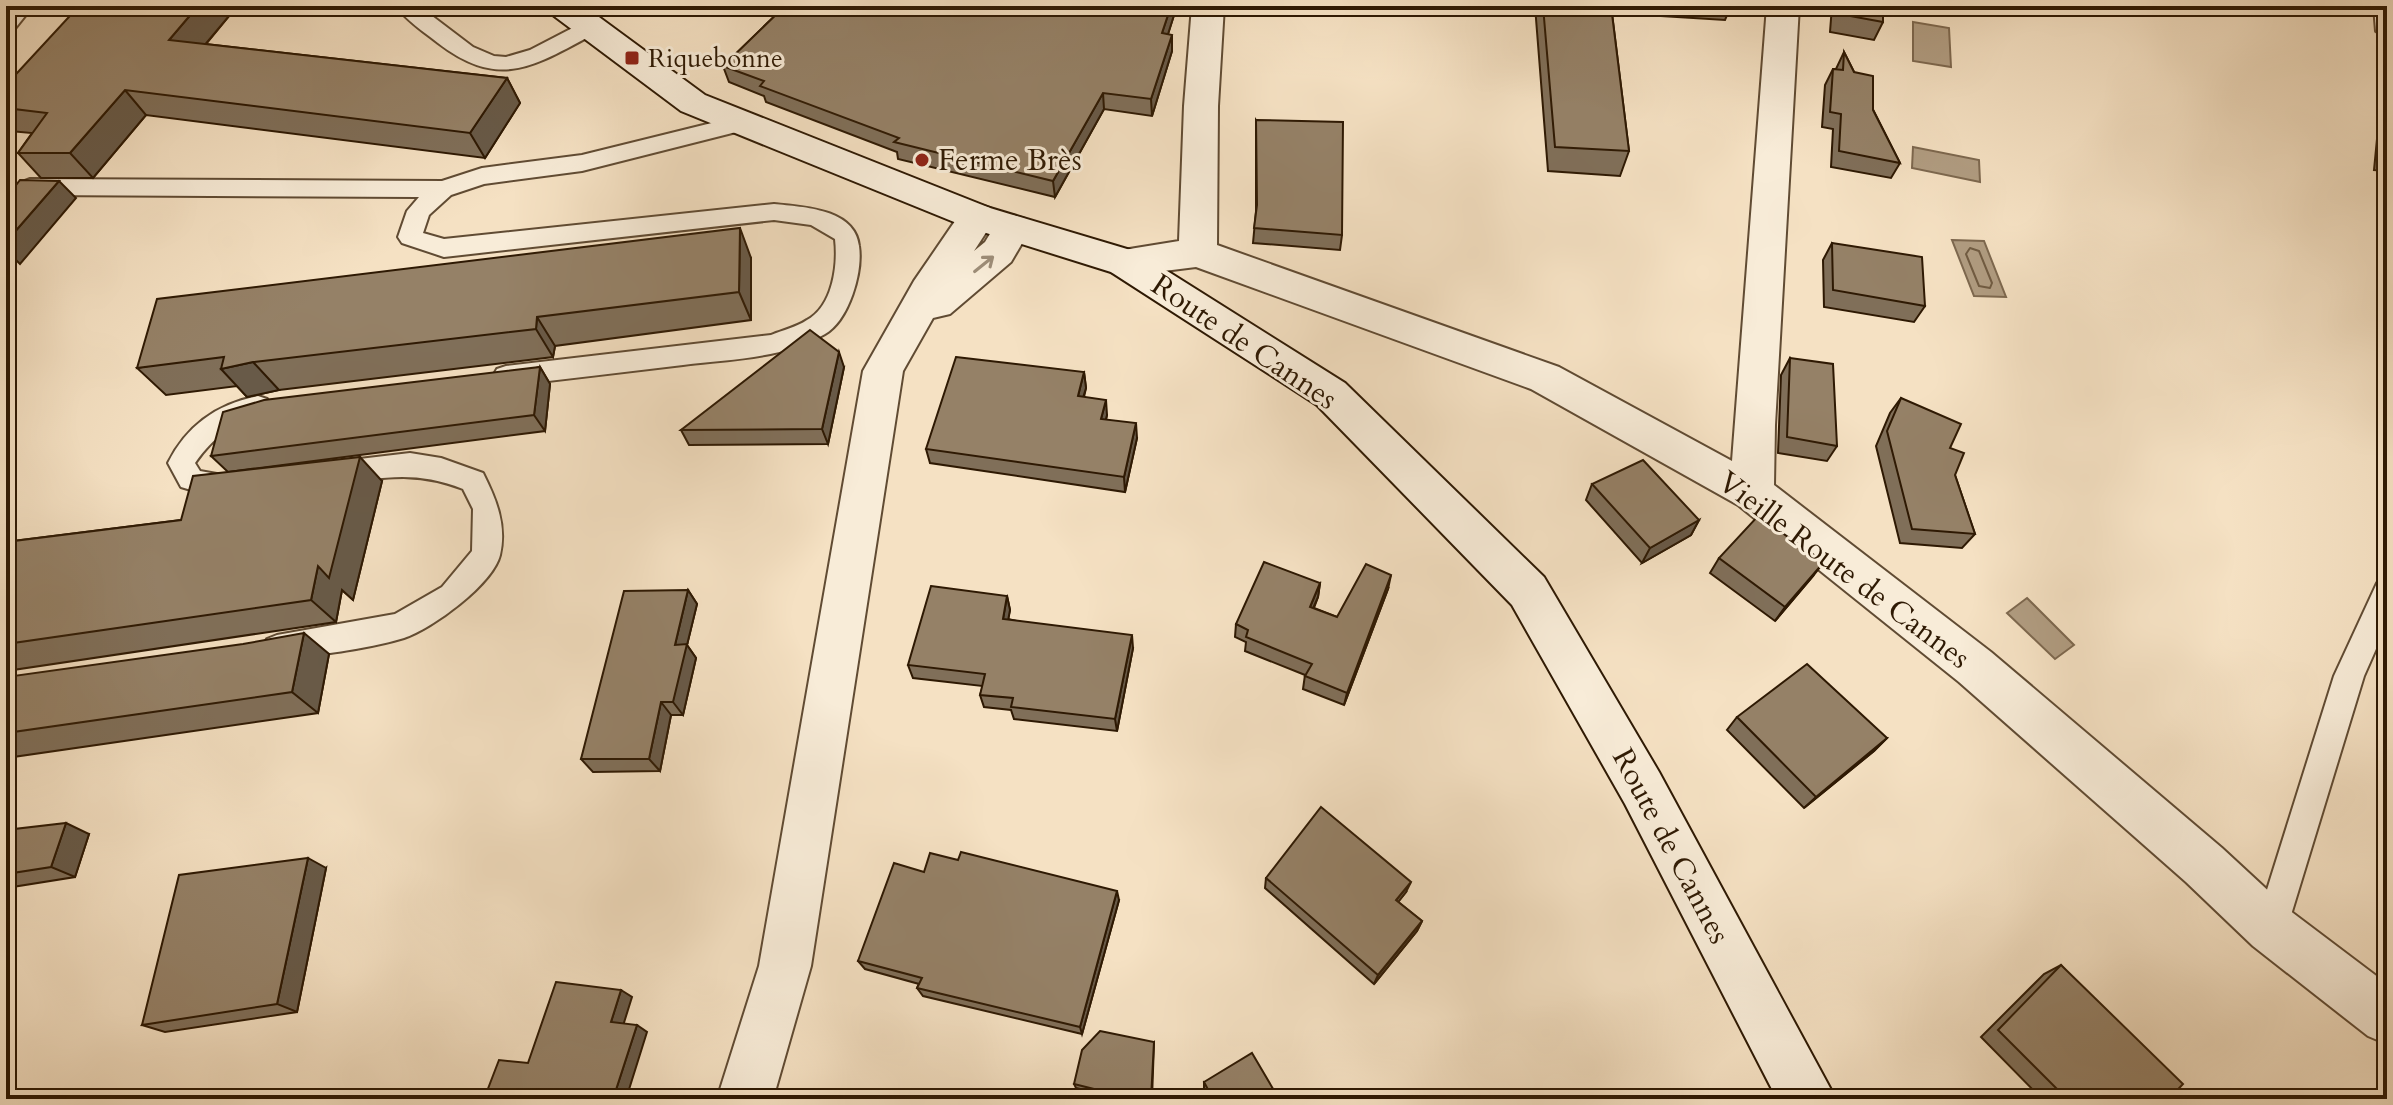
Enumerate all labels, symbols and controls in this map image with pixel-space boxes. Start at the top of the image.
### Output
place label: Riquebonne [648,41,783,76]
marker: Riquebonne [623,49,641,67]
place label: Ferme Brès [938,140,1082,181]
marker: Ferme Brès [913,151,931,169]
one-way arrow [974,255,995,273]
street label: Route de Cannes [1143,265,1345,419]
street label: Vieille Route de Cannes [1710,462,1978,678]
street label: Route de Cannes [1602,741,1740,951]

